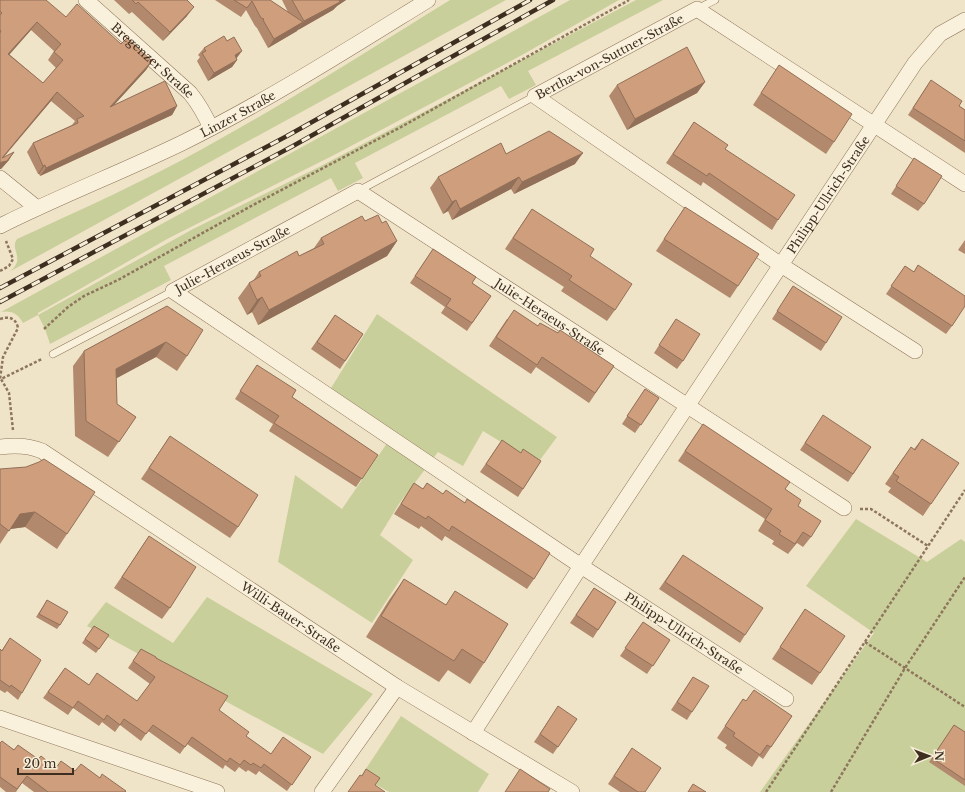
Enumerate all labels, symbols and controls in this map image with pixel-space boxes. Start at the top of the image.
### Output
street label: Bertha-von-Suttner-Straße [533,10,686,102]
street label: Bregenzer Straße [109,19,198,101]
street label: Linzer Straße [198,87,278,140]
street label: Philipp-Ullrich-Straße [783,132,872,256]
street label: Julie-Heraeus-Straße [171,222,293,297]
street label: Julie-Heraeus-Straße [490,274,608,358]
street label: Willi-Bauer-Straße [238,578,344,655]
street label: Philipp-Ullrich-Straße [622,589,746,677]
north arrow [909,736,949,776]
scale bar [18,750,73,776]
text: N [932,751,946,762]
text: 20 m [24,756,56,771]

